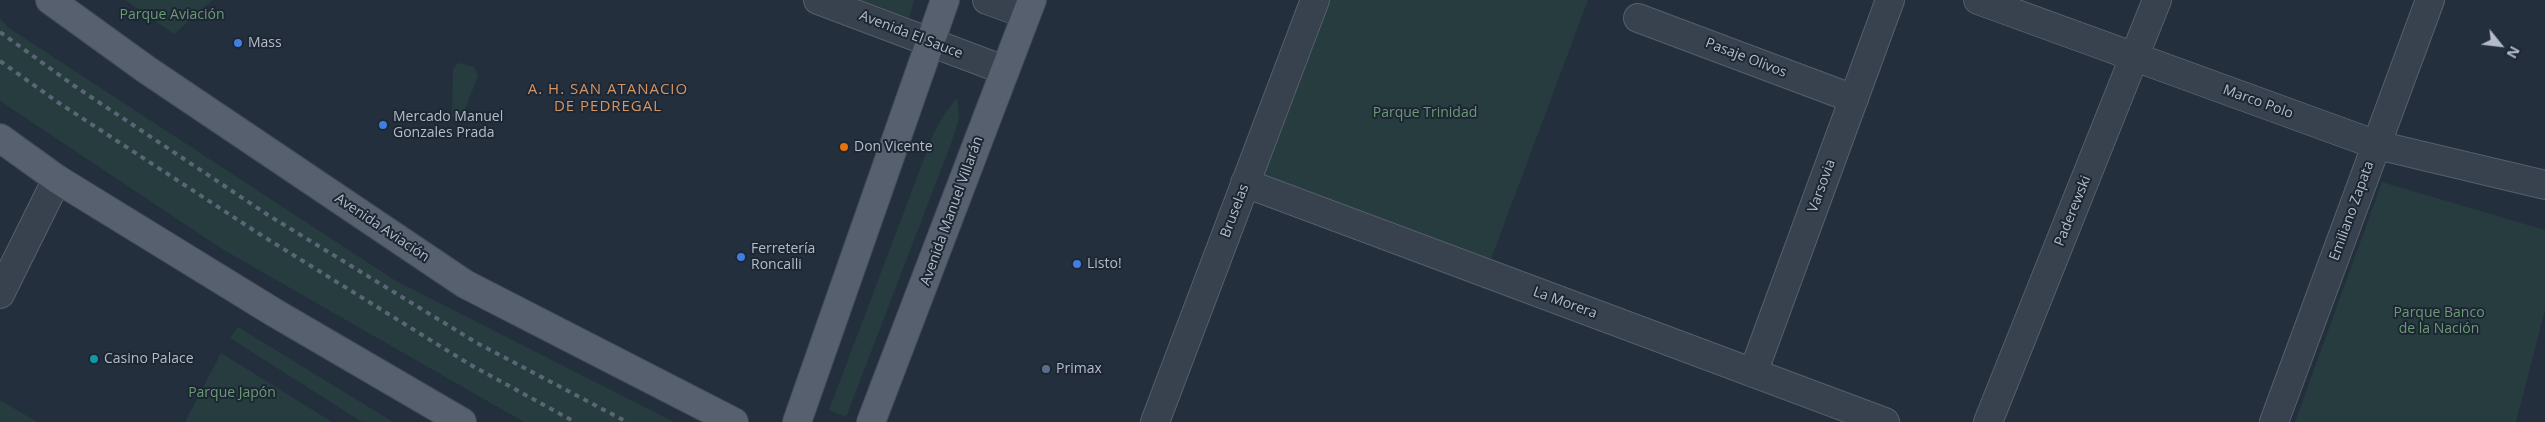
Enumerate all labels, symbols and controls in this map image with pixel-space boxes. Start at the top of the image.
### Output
park label: Parque Aviación [120,7,224,23]
street label: Avenida El Sauce [857,8,965,62]
north arrow [2475,20,2525,70]
place label: Mass [248,35,282,51]
street label: Pasaje Olivos [1703,35,1789,81]
marker: Mass [232,37,244,49]
text: N [2502,43,2525,62]
district label: A. H. SAN ATANACIO DE PEDREGAL [526,81,690,116]
street label: Marco Polo [2221,82,2295,122]
park label: Parque Trinidad [1373,105,1477,121]
place label: Mercado Manuel Gonzales Prada [393,109,503,142]
marker: Mercado Manuel Gonzales Prada [377,119,389,131]
street label: Avenida Manuel Villarán [917,134,987,288]
place label: Don Vicente [854,139,933,155]
marker: Don Vicente [838,141,850,153]
street label: Varsovia [1805,157,1839,215]
street label: Emiliano Zapata [2326,159,2378,263]
street label: Paderewski [2051,173,2095,249]
street label: Bruselas [1217,182,1253,240]
street label: Avenida Aviación [332,190,432,266]
place label: Ferretería Roncalli [751,241,815,274]
marker: Ferretería Roncalli [735,251,747,263]
place label: Listo! [1087,256,1122,272]
marker: Listo! [1071,258,1083,270]
street label: La Morera [1531,284,1599,322]
park label: Parque Banco de la Nación [2393,305,2485,338]
place label: Casino Palace [104,351,194,367]
marker: Casino Palace [88,353,100,365]
place label: Primax [1056,361,1102,377]
marker: Primax [1040,363,1052,375]
park label: Parque Japón [188,385,276,401]

